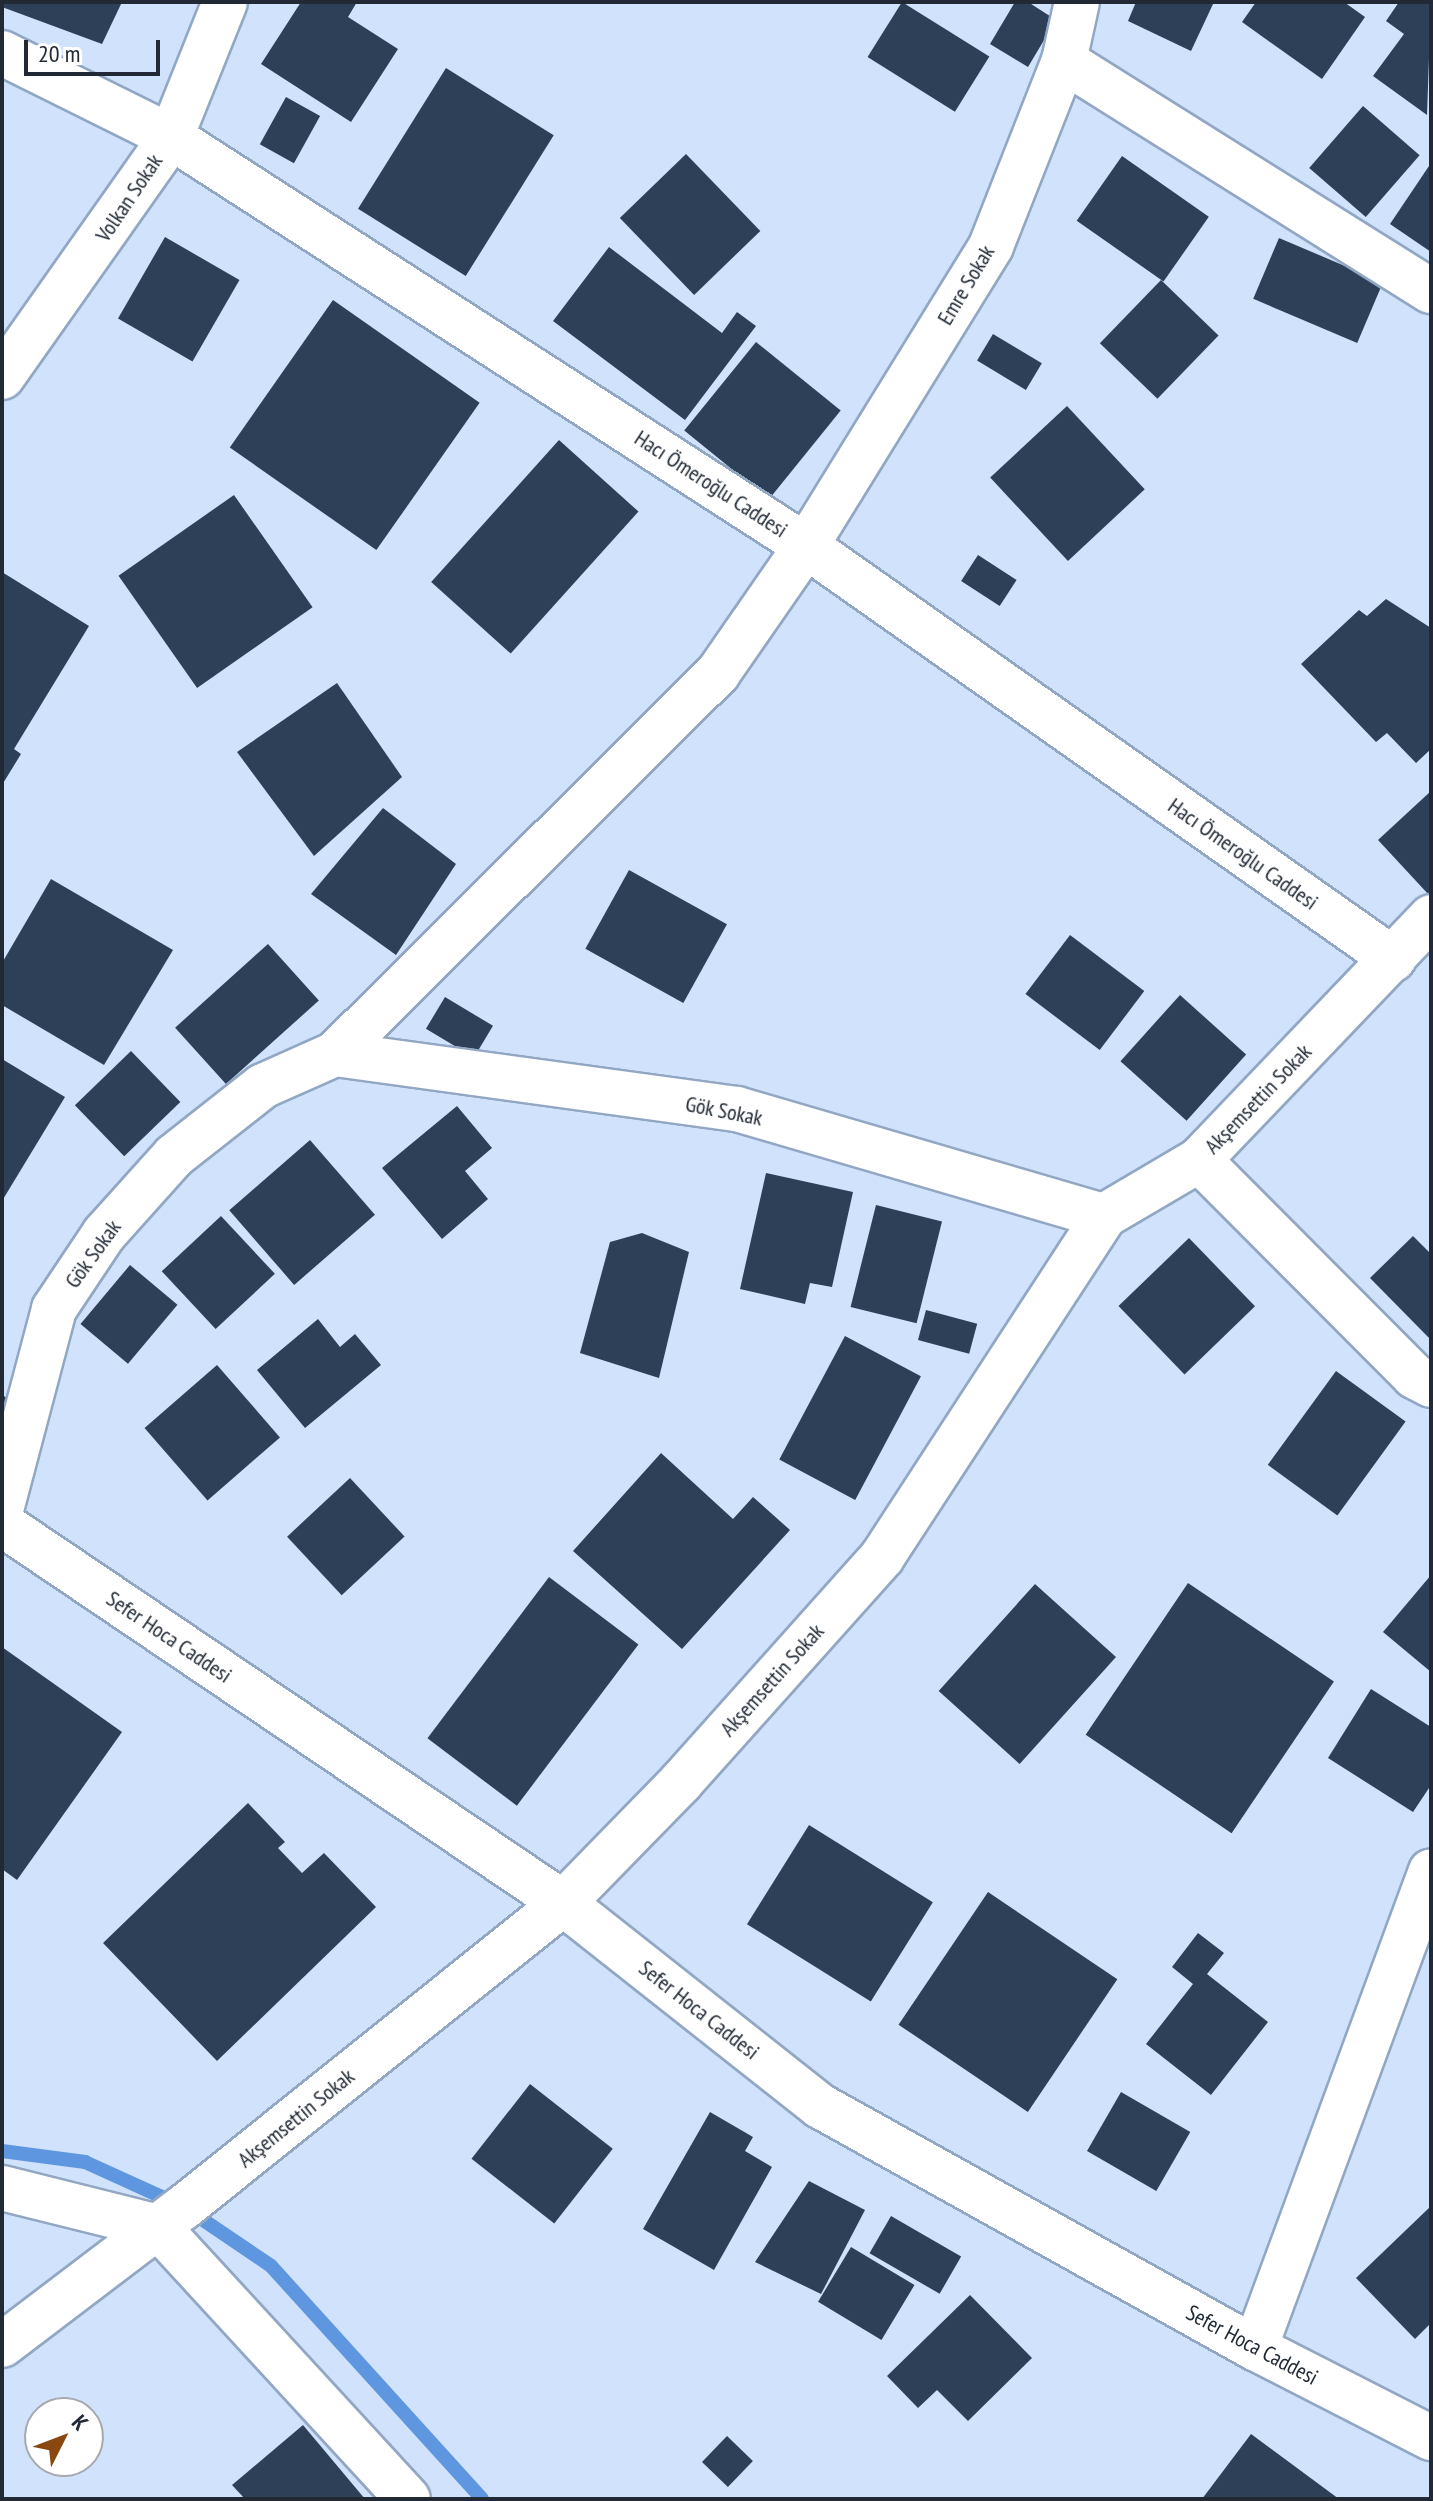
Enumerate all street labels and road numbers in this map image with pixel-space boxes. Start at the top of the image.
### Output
street label: Volkan Sokak [90,149,168,247]
street label: Emre Sokak [932,240,1000,330]
street label: Hacı Ömeroğlu Caddesi [630,425,792,543]
street label: Hacı Ömeroğlu Caddesi [1163,793,1323,915]
street label: Akşemsettin Sokak [1199,1039,1317,1159]
street label: Gök Sokak [683,1091,765,1131]
street label: Gök Sokak [59,1215,127,1293]
street label: Sefer Hoca Caddesi [101,1585,237,1689]
street label: Akşemsettin Sokak [715,1618,829,1742]
street label: Sefer Hoca Caddesi [634,1955,764,2065]
street label: Akşemsettin Sokak [232,2063,360,2173]
street label: Sefer Hoca Caddesi [1182,2299,1322,2391]

